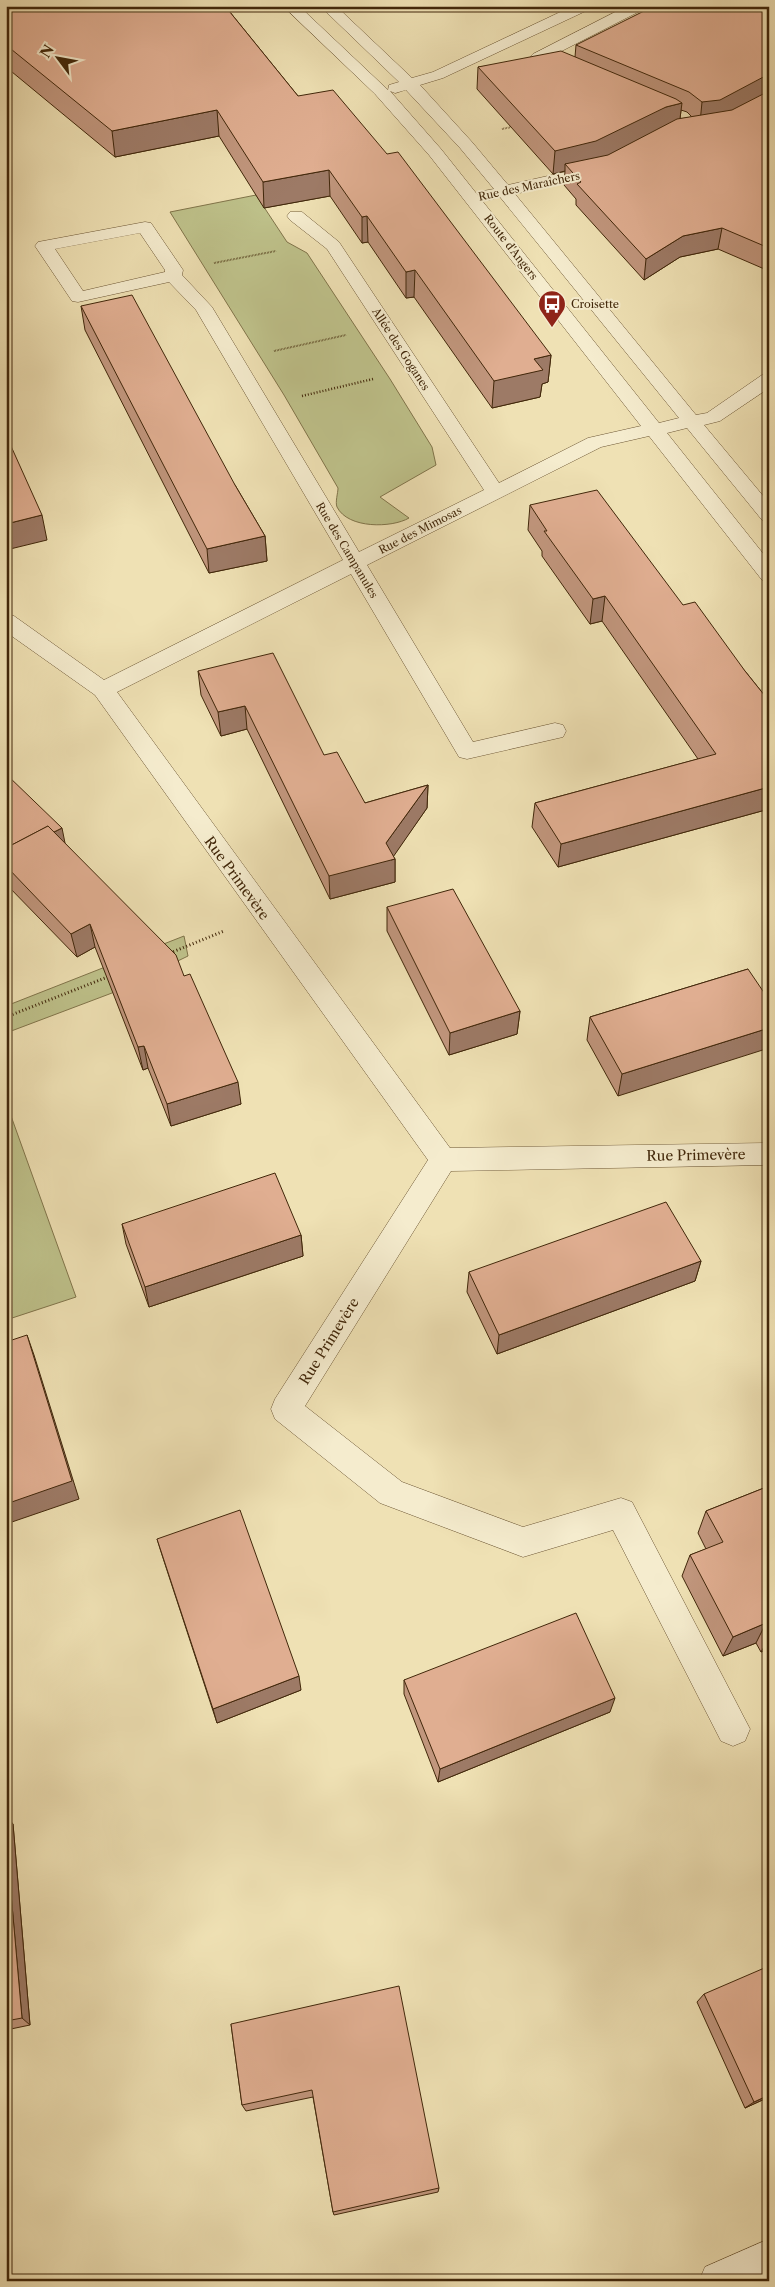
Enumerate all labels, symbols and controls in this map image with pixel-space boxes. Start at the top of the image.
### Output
north arrow [32,32,82,82]
text: N [36,41,58,61]
street label: Rue des Maraîchers [477,168,581,204]
street label: Route d'Angers [481,211,541,283]
bus stop icon: Croisette [537,289,567,328]
place label: Croisette [571,297,619,311]
street label: Allée des Goganes [369,304,433,393]
street label: Rue des Campanules [313,499,381,601]
street label: Rue des Mimosas [376,503,464,557]
street label: Rue Primevère [201,833,273,923]
street label: Rue Primevère [646,1145,746,1165]
street label: Rue Primevère [295,1294,363,1388]

